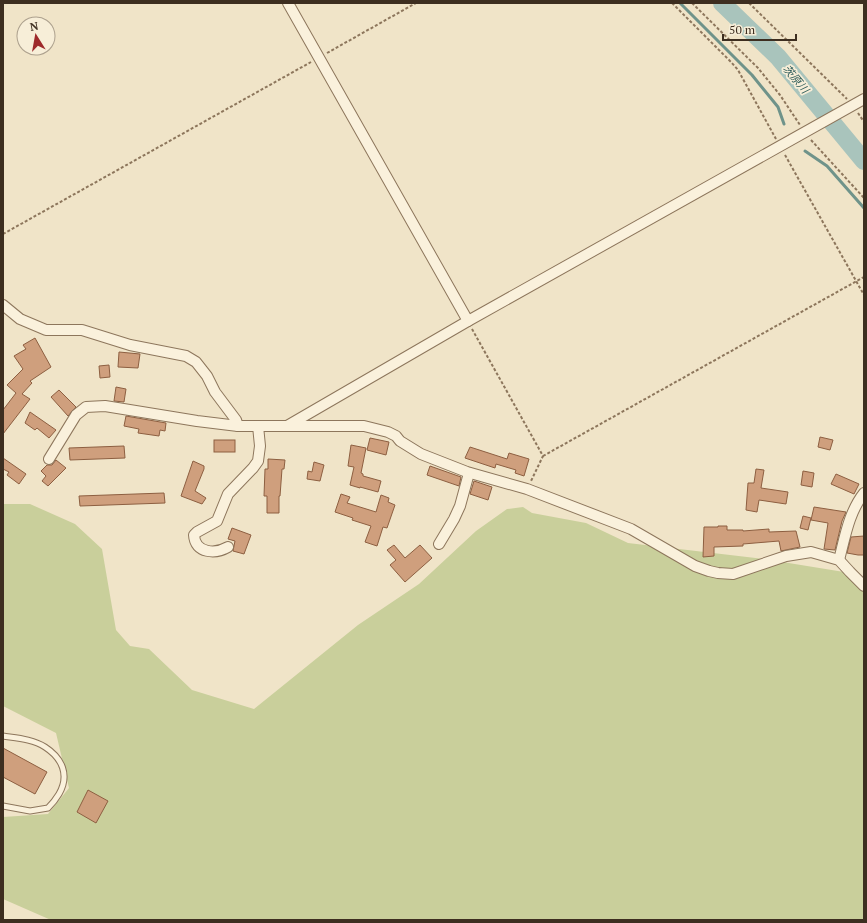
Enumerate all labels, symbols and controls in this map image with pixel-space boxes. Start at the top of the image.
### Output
north arrow [16,16,56,56]
scale bar [723,16,796,42]
text: N [29,18,40,34]
text: 50 m [729,22,756,37]
water label: 茨原川 [780,62,813,97]

